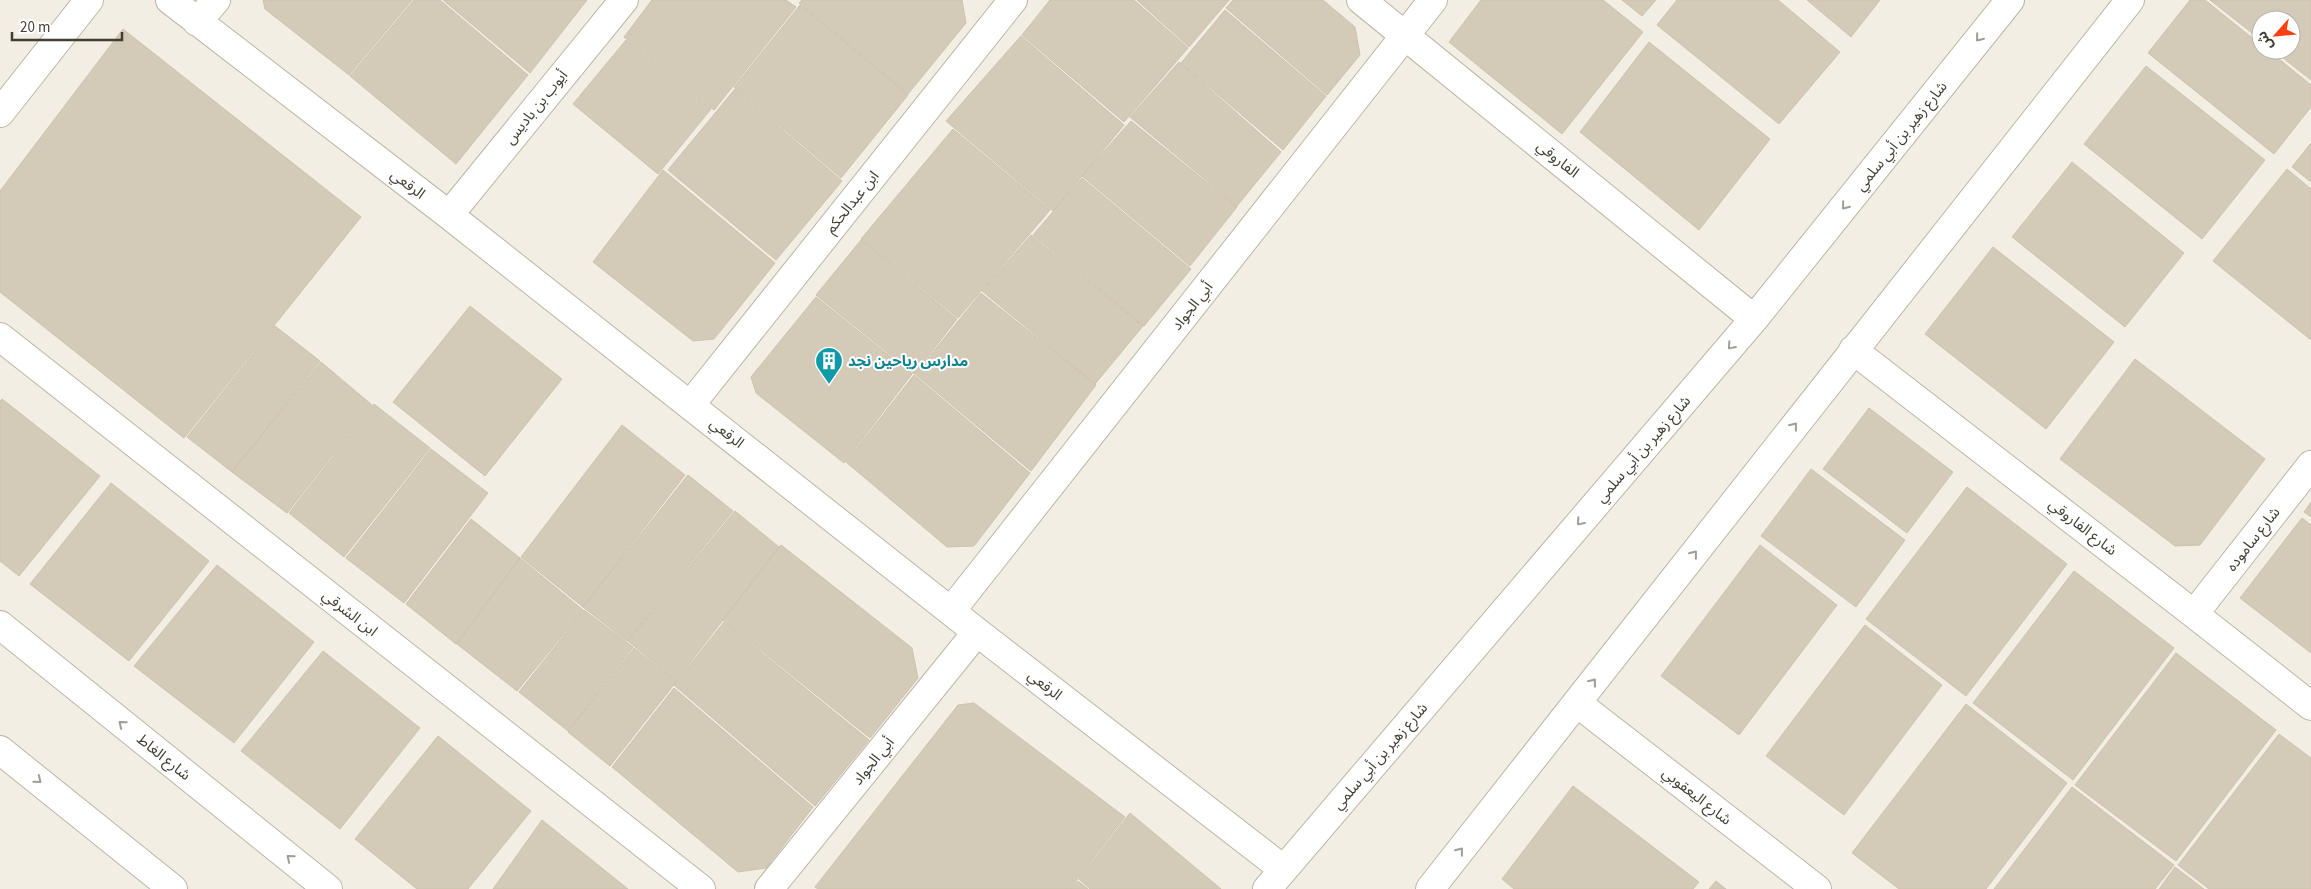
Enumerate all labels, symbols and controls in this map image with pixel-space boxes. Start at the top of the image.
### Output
scale bar [12,10,122,42]
north arrow [2251,10,2301,60]
text: 20 m [20,17,50,38]
text: ش [2252,27,2279,54]
one-way arrow [1977,32,1985,41]
street label: أيوب بن باديس [500,66,573,149]
street label: شارع زهير بن أبي سلمي [1850,77,1953,196]
street label: الفاروقي [1532,136,1583,183]
street label: الرقعي [386,164,429,205]
street label: ابن عبدالحكم [821,166,884,238]
one-way arrow [1842,200,1850,209]
street label: أبي الجواد [1167,277,1219,335]
one-way arrow [1728,340,1737,349]
building icon: مدارس رياحين نجد [814,346,844,385]
place label: مدارس رياحين نجد [848,351,968,372]
street label: شارع زهير بن أبي سلمي [1591,391,1697,508]
street label: الرقعي [705,413,748,454]
one-way arrow [1788,423,1796,432]
street label: شارع الفاروقي [2044,494,2121,562]
street label: شارع ساموده [2222,502,2286,577]
one-way arrow [1577,517,1586,526]
one-way arrow [1688,551,1696,560]
street label: ابن الشرقي [317,585,382,642]
street label: الرقعي [1023,665,1066,706]
one-way arrow [1588,679,1596,688]
street label: شارع زهير بن أبي سلمي [1328,698,1434,815]
one-way arrow [119,720,128,729]
street label: شارع الغاط [132,729,195,787]
street label: أبي الجواد [847,733,900,790]
street label: شارع اليعقوبي [1657,763,1736,831]
one-way arrow [32,775,41,783]
one-way arrow [1455,848,1463,857]
one-way arrow [287,856,296,864]

